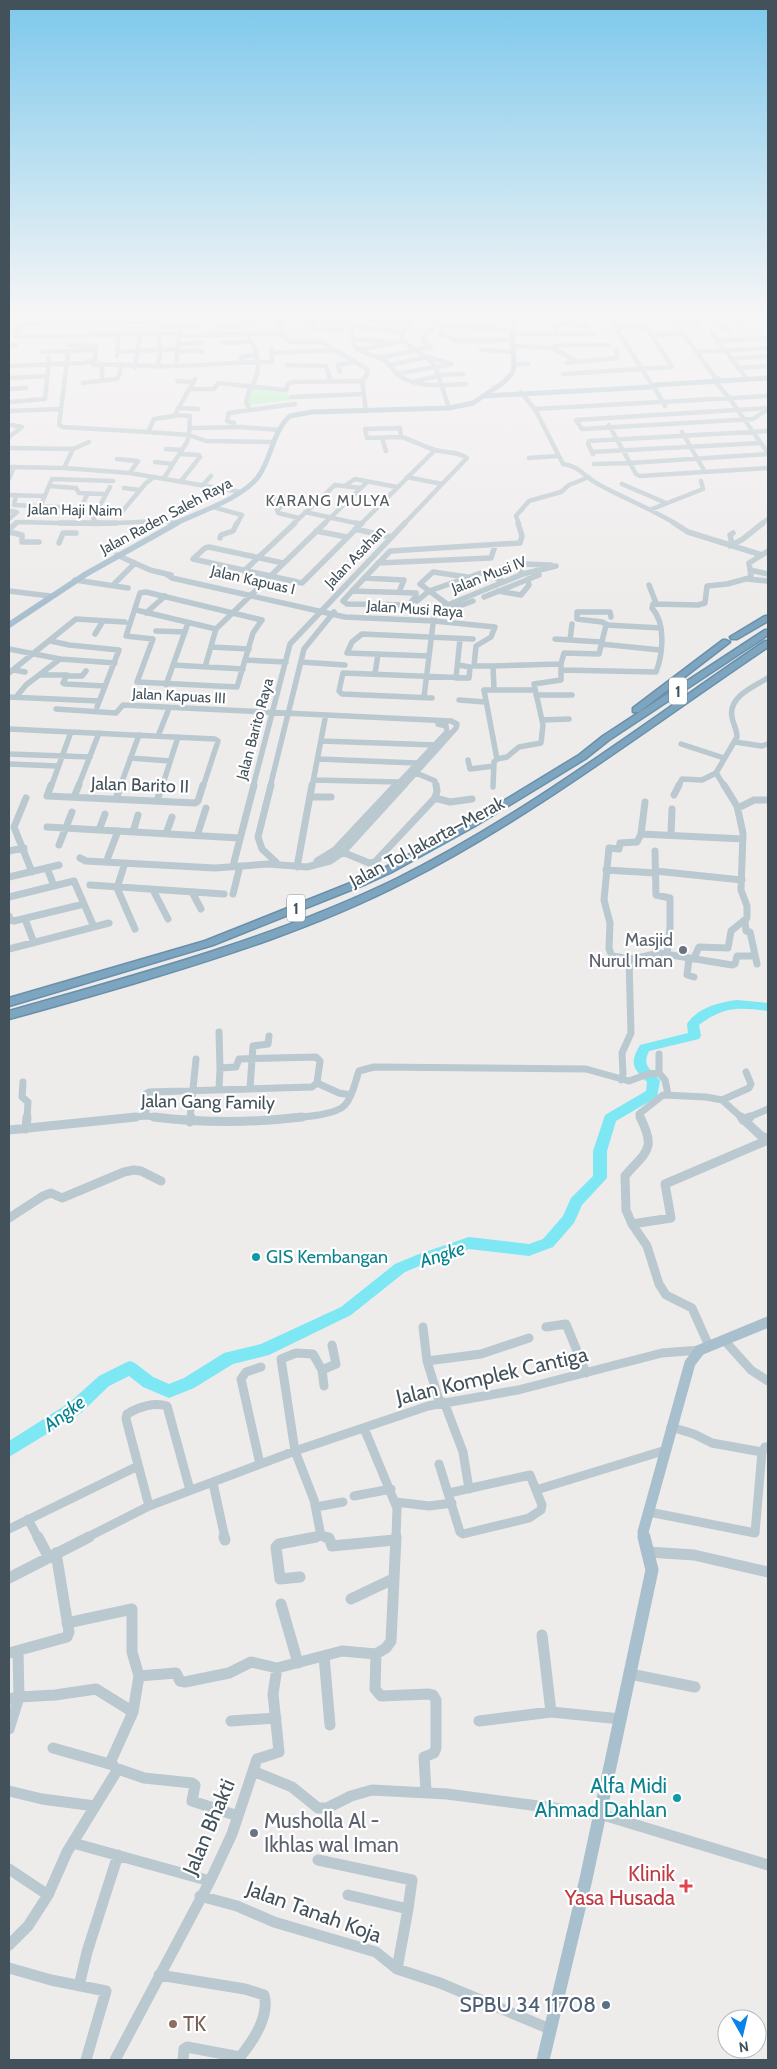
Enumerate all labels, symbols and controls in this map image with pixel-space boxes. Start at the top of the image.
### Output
street label: Jalan Raden Saleh Raya [96,473,236,559]
district label: KARANG MULYA [266,491,390,510]
street label: Jalan Haji Naim [26,500,123,520]
street label: Jalan Asahan [320,522,389,593]
street label: Jalan Musi IV [448,552,530,598]
street label: Jalan Kapuas I [208,561,297,598]
street label: Jalan Musi Raya [365,597,465,621]
street label: Jalan Barito Raya [233,675,277,783]
road number: 1 [669,678,687,704]
street label: Jalan Kapuas III [131,685,226,707]
street label: Jalan Barito II [90,772,189,798]
street label: Jalan Tol Jakarta–Merak [345,791,509,893]
road number: 1 [287,894,305,921]
place label: Masjid Nurul Iman [589,929,673,972]
marker: Masjid Nurul Iman [677,944,689,956]
street label: Jalan Gang Family [140,1090,275,1114]
water label: Angke [416,1236,468,1273]
place label: GIS Kembangan [266,1246,388,1268]
marker: GIS Kembangan [250,1251,262,1263]
street label: Jalan Komplek Cantiga [393,1341,590,1410]
water label: Angke [38,1390,90,1437]
place label: Alfa Midi Ahmad Dahlan [534,1773,667,1822]
street label: Jalan Bhakti [177,1775,240,1879]
marker: Alfa Midi Ahmad Dahlan [671,1792,683,1804]
place label: Musholla Al - Ikhlas wal Iman [264,1808,399,1857]
marker: Musholla Al - Ikhlas wal Iman [248,1827,260,1839]
place label: Klinik Yasa Husada [564,1861,676,1910]
street label: Jalan Tanah Koja [242,1875,385,1948]
marker: Klinik Yasa Husada [679,1879,693,1893]
place label: SPBU 34 11708 [460,1992,596,2017]
marker: SPBU 34 11708 [600,1999,612,2011]
north arrow [717,2009,767,2059]
place label: TK [183,2011,206,2036]
marker: TK [167,2018,179,2030]
text: N [738,2037,750,2056]

